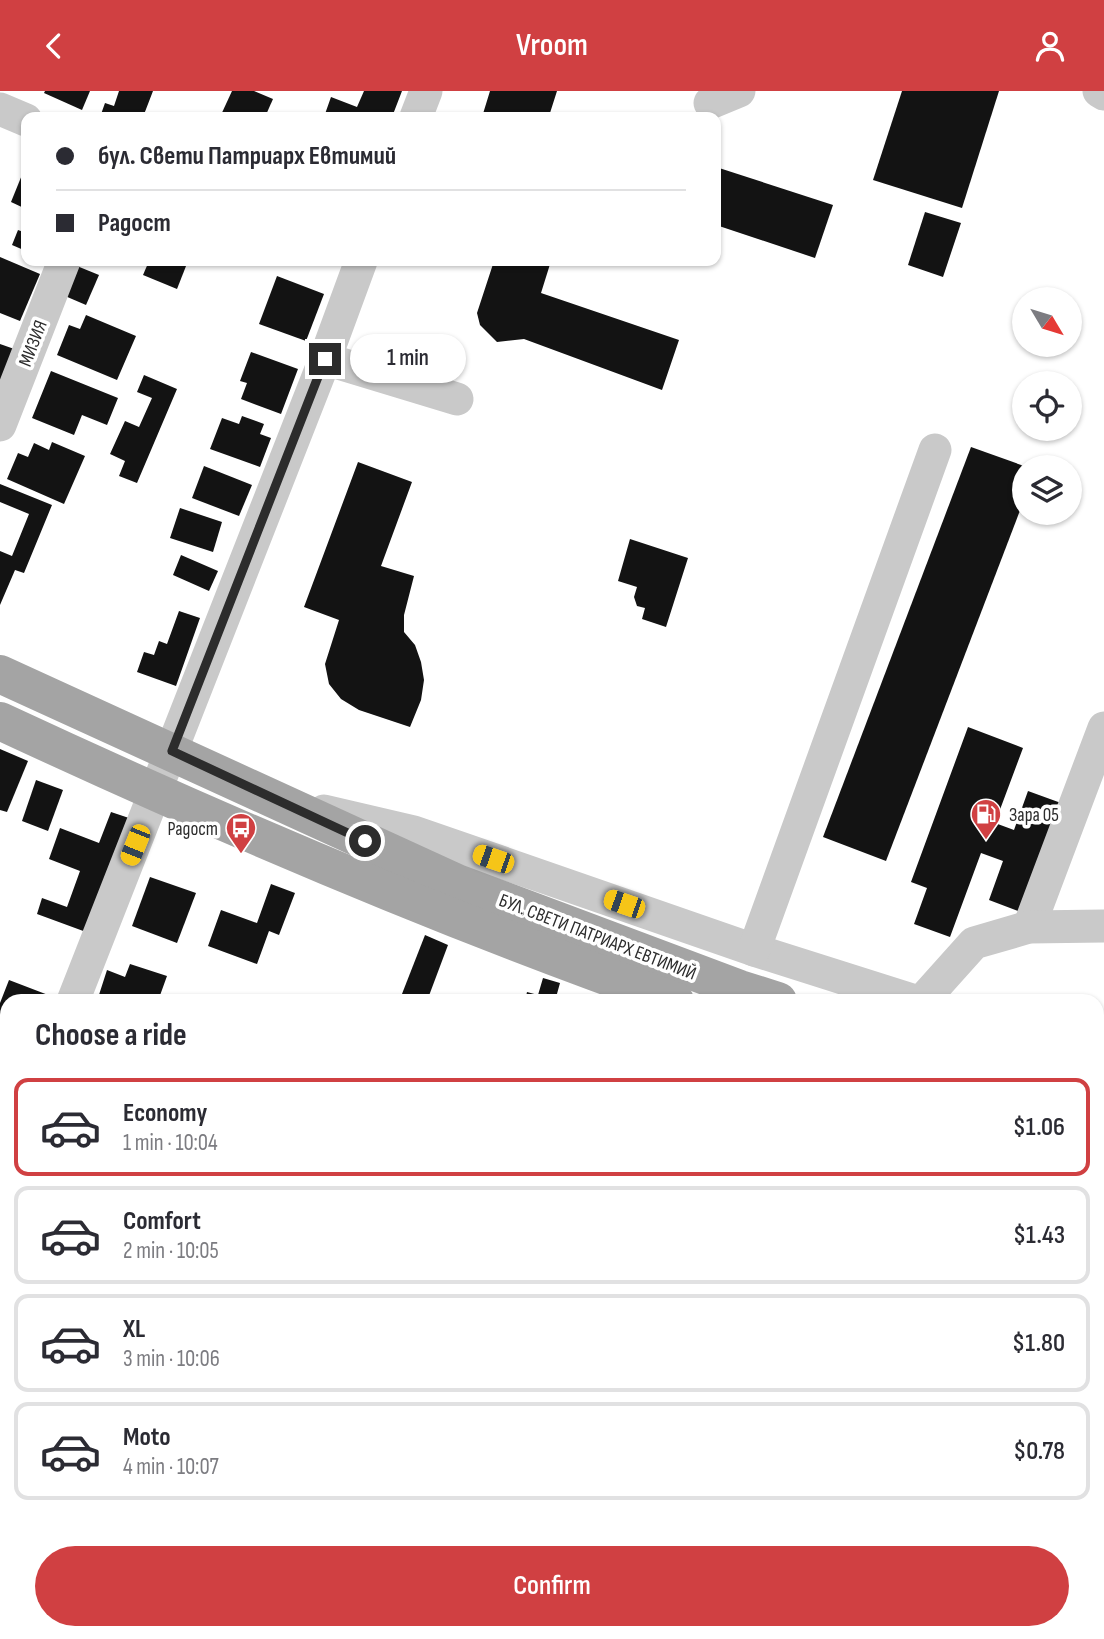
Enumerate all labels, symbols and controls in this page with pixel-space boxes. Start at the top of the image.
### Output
text: Vroom [516,26,588,65]
icon: back [35,27,73,65]
icon: person [1031,27,1069,65]
text: бул. Свети Патриарх Евтимий [98,141,396,172]
text: Радост [98,208,171,239]
north arrow [1012,287,1082,357]
map controls [1012,287,1082,525]
street label: МИЗИЯ [14,317,53,370]
callout: 1 min [350,335,465,383]
route end [309,343,341,375]
text: 1 min [387,344,429,372]
button: locate [1012,371,1082,441]
button: layers [1012,455,1082,525]
fuel station icon: Зара 05 [969,797,1003,841]
place label: Зара 05 [1009,804,1059,827]
bus stop icon: Радост [224,811,258,855]
place label: Радост [167,818,218,841]
car [118,822,153,868]
route start [349,825,381,857]
car [470,842,517,876]
car [601,887,648,921]
street label: БУЛ. СВЕТИ ПАТРИАРХ ЕВТИМИЙ [496,889,699,986]
text: Choose a ride [35,1016,187,1055]
icon: car [39,1096,102,1159]
text: Economy [123,1098,207,1129]
text: $1.06 [1013,1112,1065,1143]
text: 1 min · 10:04 [123,1129,218,1157]
icon: car [39,1204,102,1267]
text: Comfort [123,1206,201,1237]
text: $1.43 [1013,1220,1065,1251]
text: 2 min · 10:05 [123,1237,219,1265]
icon: car [39,1312,102,1375]
text: XL [123,1314,145,1345]
text: $1.80 [1012,1328,1065,1359]
text: 3 min · 10:06 [123,1345,220,1373]
icon: car [39,1420,102,1483]
text: Moto [123,1422,171,1453]
text: $0.78 [1013,1436,1065,1467]
text: 4 min · 10:07 [123,1453,219,1481]
button: Confirm [35,1546,1069,1626]

